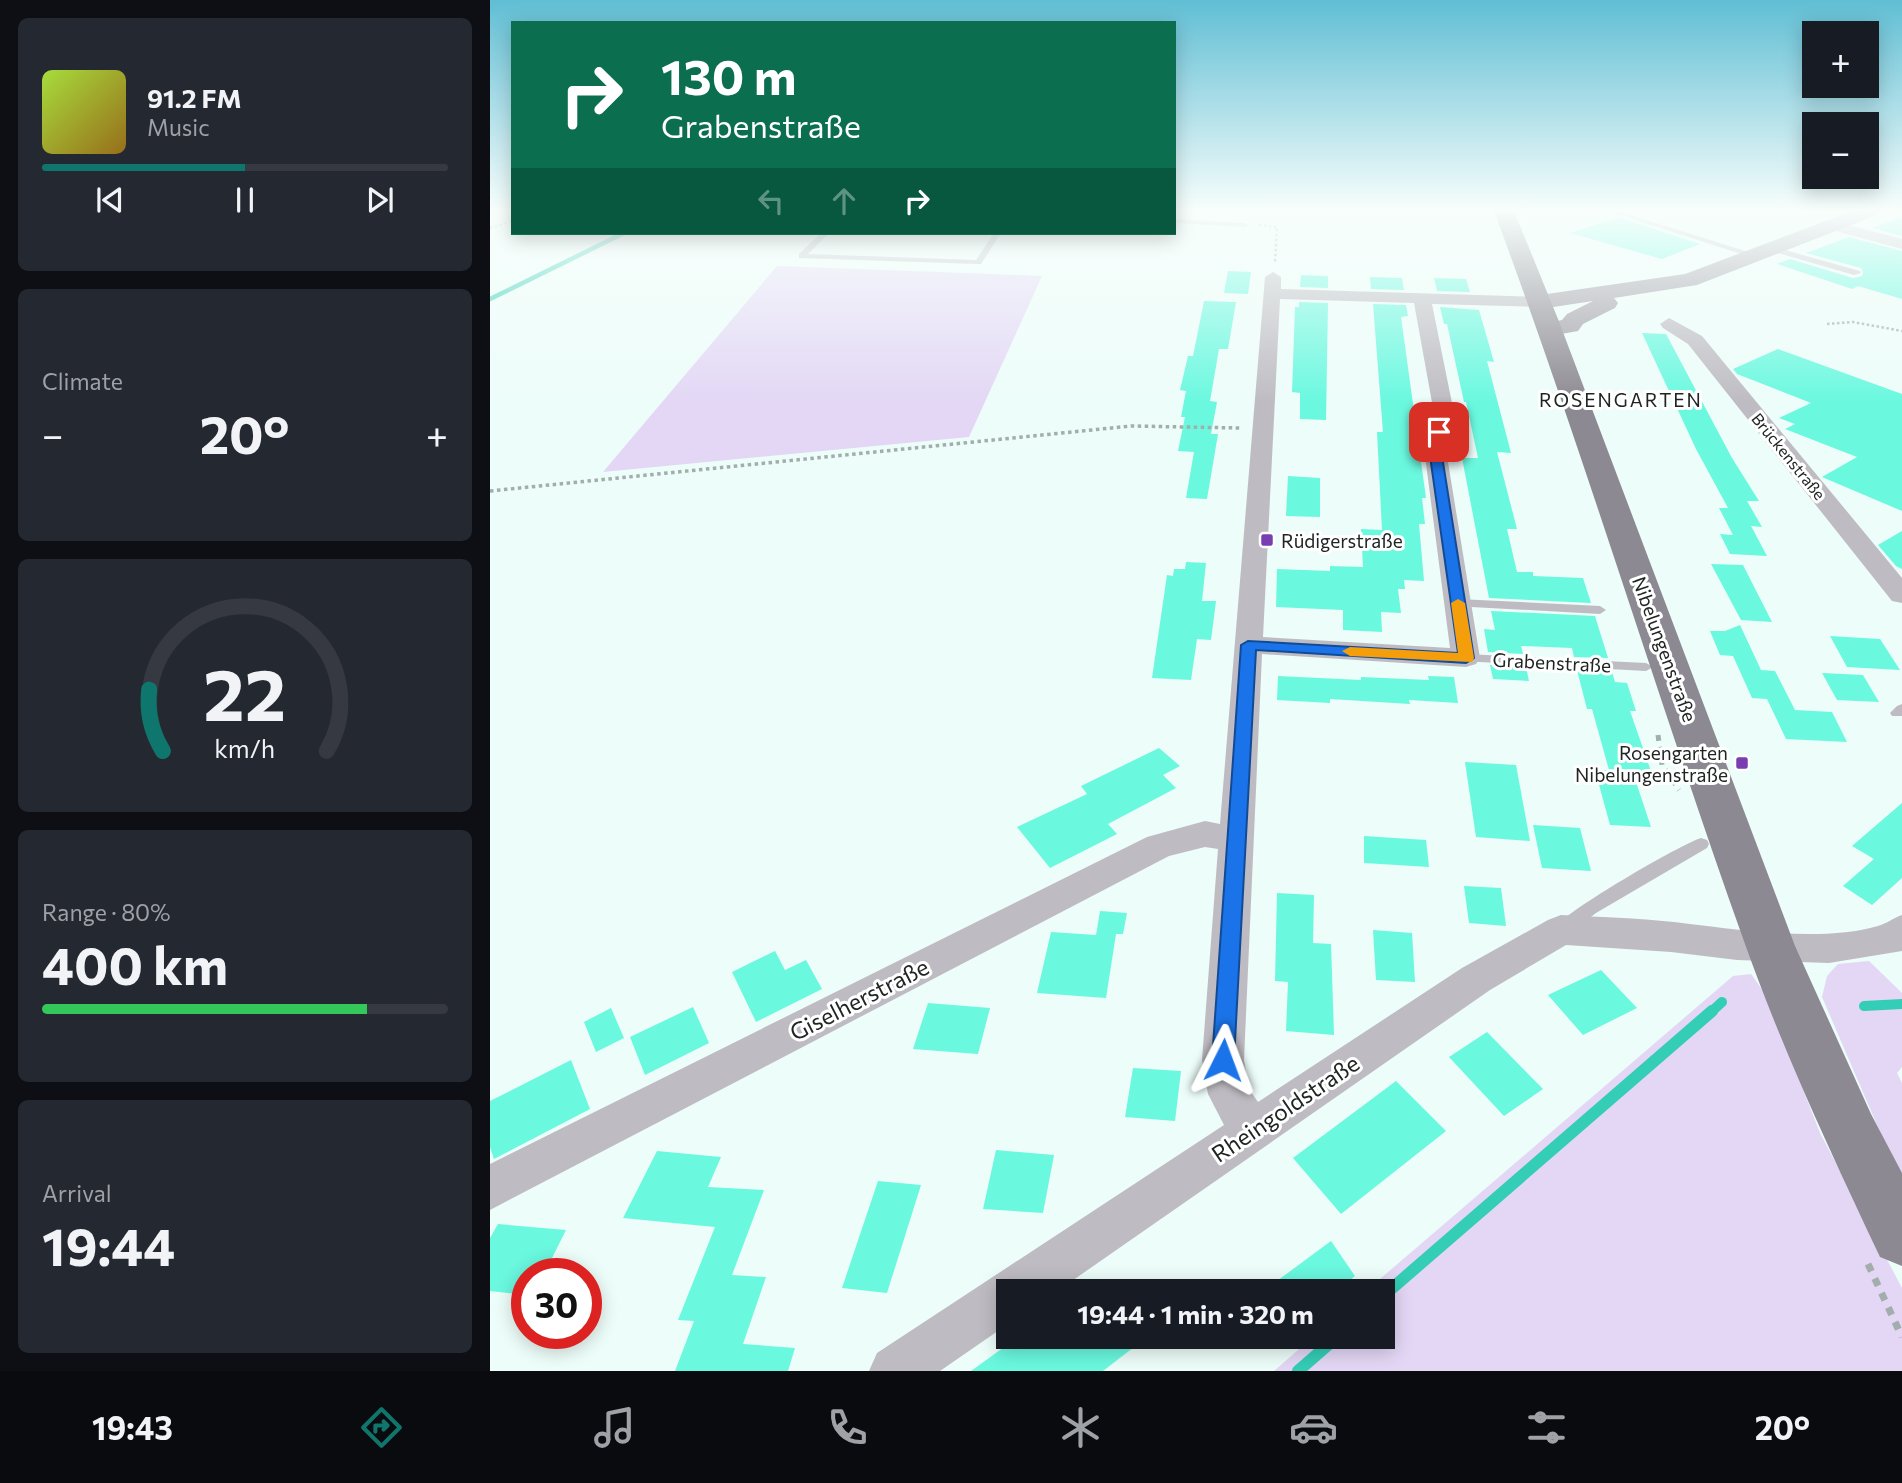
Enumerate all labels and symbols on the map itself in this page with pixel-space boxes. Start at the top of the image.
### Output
district label: ROSENGARTEN [1539,388,1703,411]
pin [1409,402,1469,462]
street label: Brückenstraße [1748,409,1830,503]
place label: Rüdigerstraße [1281,529,1403,552]
marker: Rüdigerstraße [1259,532,1275,548]
street label: Nibelungenstraße [1628,573,1702,725]
street label: Grabenstraße [1492,647,1612,677]
place label: Rosengarten Nibelungenstraße [1575,741,1728,786]
marker: Rosengarten Nibelungenstraße [1734,755,1750,771]
street label: Giselherstraße [785,952,933,1046]
position arrow [1186,1023,1260,1097]
street label: Rheingoldstraße [1206,1048,1364,1168]
speed limit sign: 30 [511,1258,602,1349]

